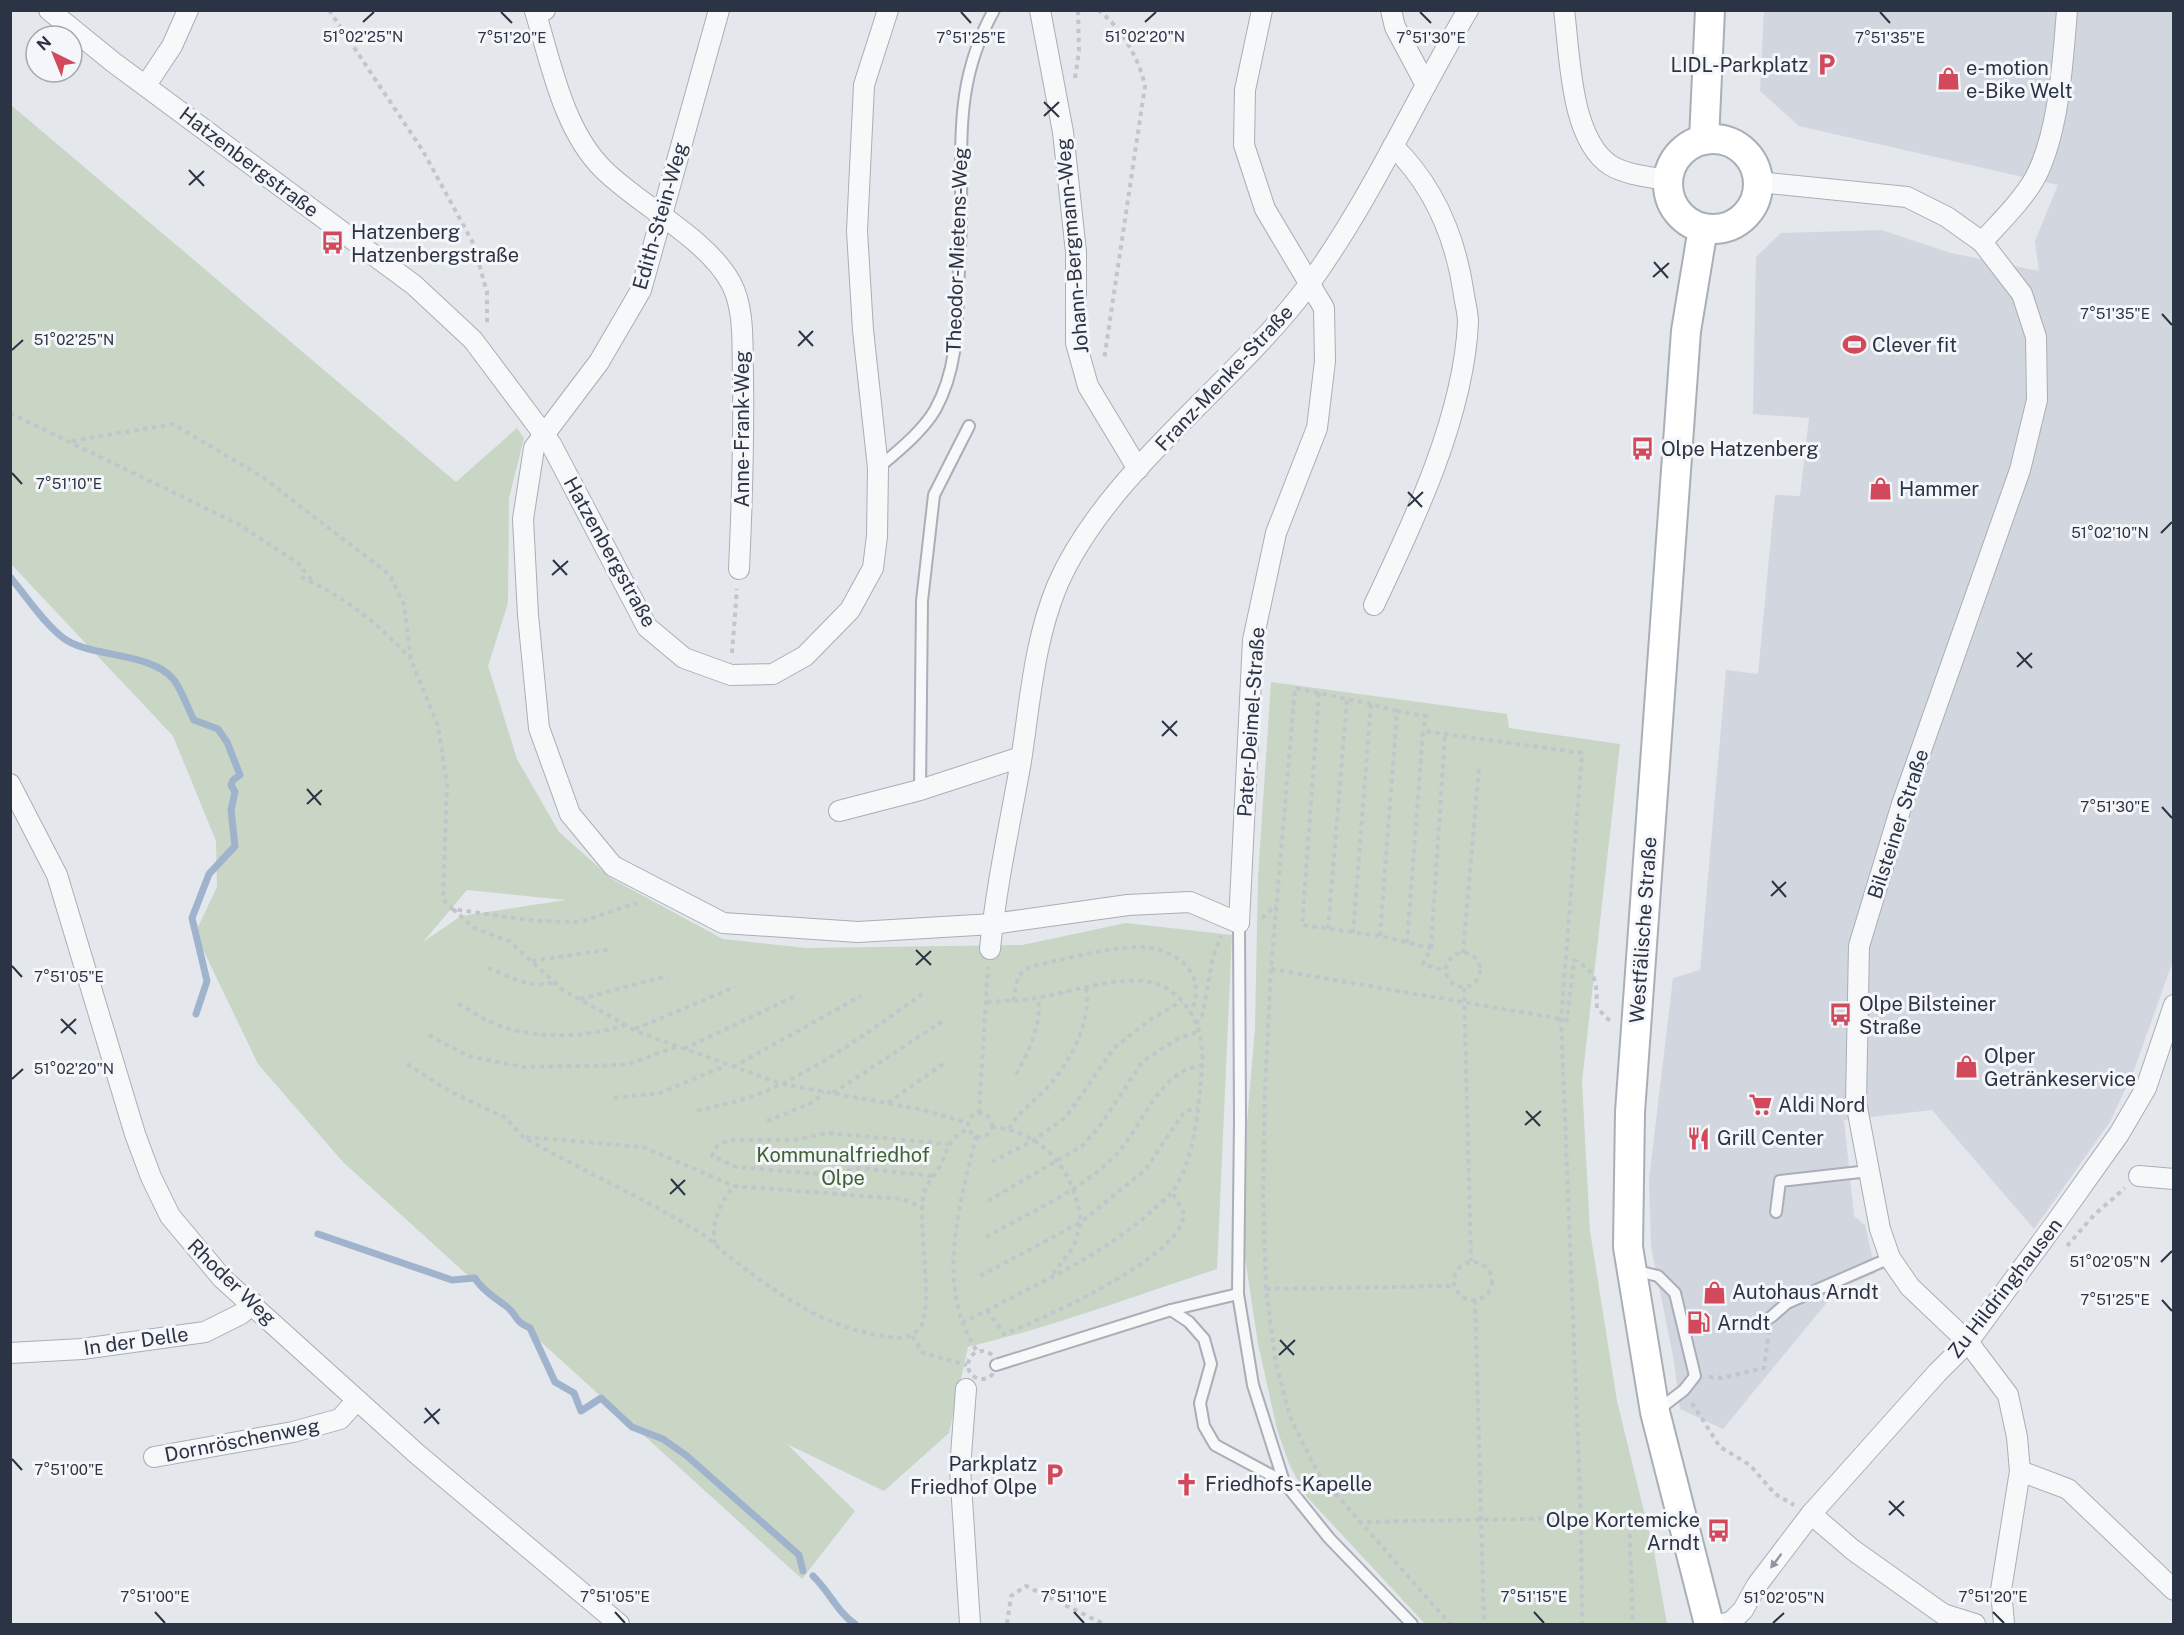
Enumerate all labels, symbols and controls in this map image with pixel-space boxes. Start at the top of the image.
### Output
north arrow [24,24,84,84]
text: 51°02'25"N [323,28,403,45]
text: 51°02'20"N [1105,28,1185,45]
text: 7°51'20"E [477,29,547,46]
text: 7°51'25"E [936,29,1006,46]
text: 7°51'30"E [1396,29,1466,46]
text: 7°51'35"E [1855,29,1925,46]
text: N [33,32,55,55]
parking icon: LIDL-Parkplatz [1813,52,1839,78]
place label: LIDL-Parkplatz [1670,53,1808,77]
place label: e-motion e-Bike Welt [1966,56,2073,103]
shop icon: e-motion e-Bike Welt [1935,66,1961,92]
street label: Hatzenbergstraße [175,102,323,222]
street label: Johann-Bergmann-Weg [1051,137,1093,355]
street label: Edith-Stein-Weg [628,140,692,292]
street label: Theodor-Mietens-Weg [941,147,973,353]
place label: Hatzenberg Hatzenbergstraße [351,220,519,267]
bus stop icon: Hatzenberg Hatzenbergstraße [320,230,346,256]
street label: Franz-Menke-Straße [1150,300,1298,456]
text: 7°51'35"E [2080,305,2150,322]
text: 51°02'25"N [34,331,114,348]
sports icon: Clever fit [1841,332,1867,358]
place label: Clever fit [1872,333,1957,357]
street label: Anne-Frank-Weg [730,351,754,507]
bus stop icon: Olpe Hatzenberg [1630,436,1656,462]
place label: Olpe Hatzenberg [1661,437,1819,461]
street label: Hatzenbergstraße [559,473,661,631]
text: 7°51'10"E [36,475,102,492]
shop icon: Hammer [1868,476,1894,502]
place label: Hammer [1899,477,1979,501]
text: 51°02'10"N [2071,524,2149,541]
street label: Pater-Deimel-Straße [1232,626,1270,818]
street label: Bilsteiner Straße [1862,746,1934,902]
text: 7°51'30"E [2080,798,2150,815]
street label: Westfälische Straße [1625,836,1661,1024]
text: 7°51'05"E [34,968,104,985]
place label: Olpe Bilsteiner Straße [1859,992,1996,1039]
bus stop icon: Olpe Bilsteiner Straße [1828,1002,1854,1028]
place label: Olper Getränkeservice [1984,1044,2136,1091]
shop icon: Olper Getränkeservice [1953,1054,1979,1080]
text: 51°02'20"N [34,1060,114,1077]
supermarket icon: Aldi Nord [1747,1092,1773,1118]
place label: Aldi Nord [1778,1093,1865,1117]
restaurant icon: Grill Center [1686,1125,1712,1151]
place label: Grill Center [1717,1126,1824,1150]
park label: Kommunalfriedhof Olpe [756,1143,930,1190]
street label: Zu Hildringhausen [1943,1213,2067,1363]
street label: Rhoder Weg [183,1234,281,1330]
text: 51°02'05"N [2070,1253,2150,1270]
shop icon: Autohaus Arndt [1701,1279,1727,1305]
place label: Autohaus Arndt [1732,1280,1879,1304]
text: 7°51'25"E [2080,1291,2150,1308]
fuel station icon: Arndt [1686,1310,1712,1336]
place label: Arndt [1717,1311,1770,1335]
street label: In der Delle [82,1322,190,1360]
street label: Dornröschenweg [162,1413,322,1467]
place label: Parkplatz Friedhof Olpe [910,1452,1037,1499]
text: 7°51'00"E [34,1461,104,1478]
parking icon: Parkplatz Friedhof Olpe [1042,1462,1068,1488]
church icon: Friedhofs-Kapelle [1174,1471,1200,1497]
place label: Friedhofs-Kapelle [1205,1472,1372,1496]
place label: Olpe Kortemicke Arndt [1546,1508,1700,1555]
bus stop icon: Olpe Kortemicke Arndt [1705,1518,1731,1544]
one-way arrow [1770,1553,1782,1568]
text: 7°51'00"E [120,1588,190,1605]
text: 7°51'05"E [580,1588,650,1605]
text: 7°51'10"E [1041,1588,1107,1605]
text: 7°51'15"E [1501,1588,1567,1605]
text: 7°51'20"E [1958,1588,2028,1605]
text: 51°02'05"N [1744,1589,1824,1606]

